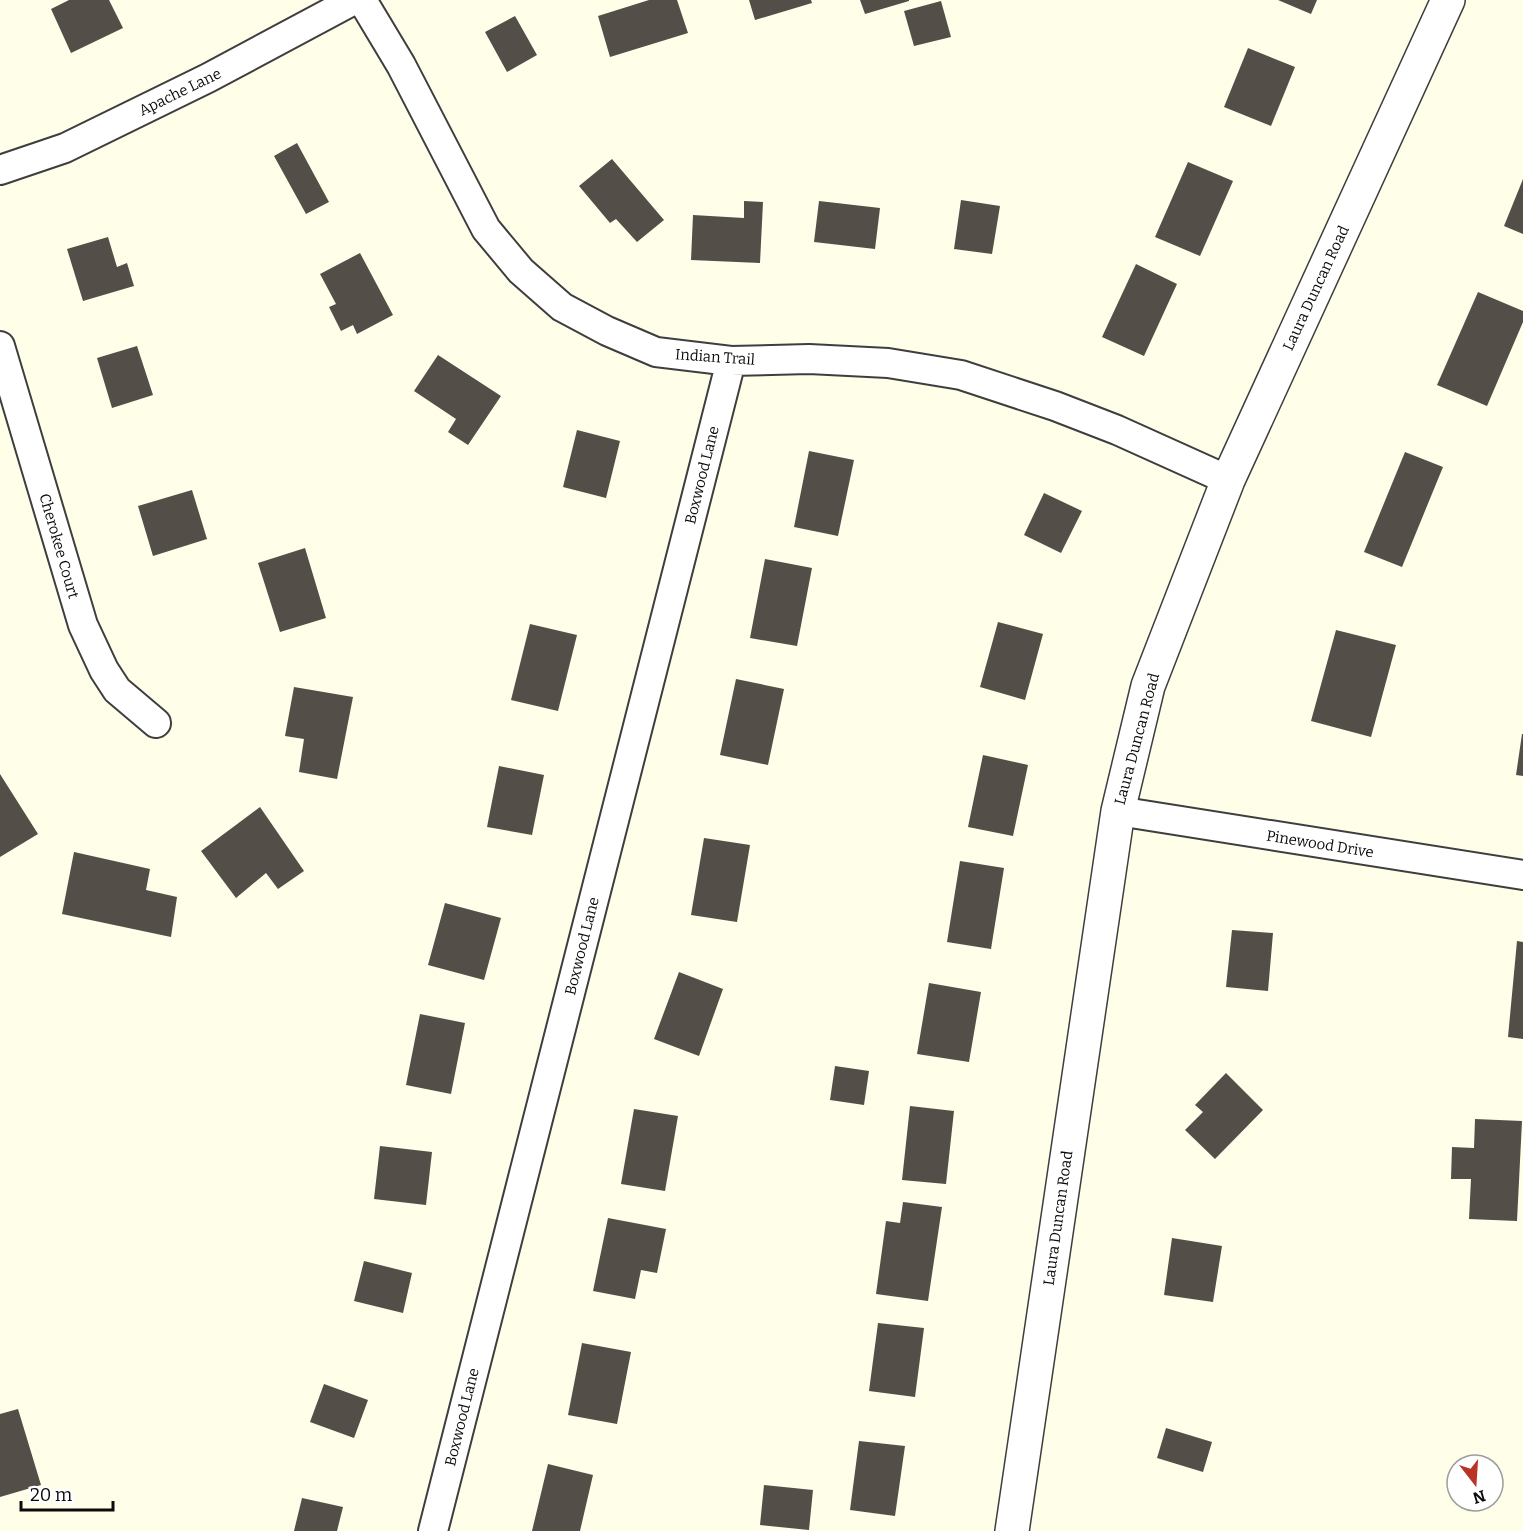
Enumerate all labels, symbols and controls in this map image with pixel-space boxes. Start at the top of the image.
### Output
street label: Apache Lane [136,64,224,120]
street label: Laura Duncan Road [1279,223,1353,353]
street label: Indian Trail [674,345,756,369]
street label: Boxwood Lane [681,424,723,526]
street label: Cherokee Court [35,491,83,601]
street label: Laura Duncan Road [1111,671,1163,807]
street label: Pinewood Drive [1265,827,1375,861]
street label: Boxwood Lane [561,895,603,997]
street label: Laura Duncan Road [1040,1149,1076,1286]
street label: Boxwood Lane [441,1366,483,1468]
north arrow [1445,1453,1505,1513]
scale bar [21,1474,112,1512]
text: 20 m [30,1484,72,1506]
text: N [1471,1486,1488,1508]

